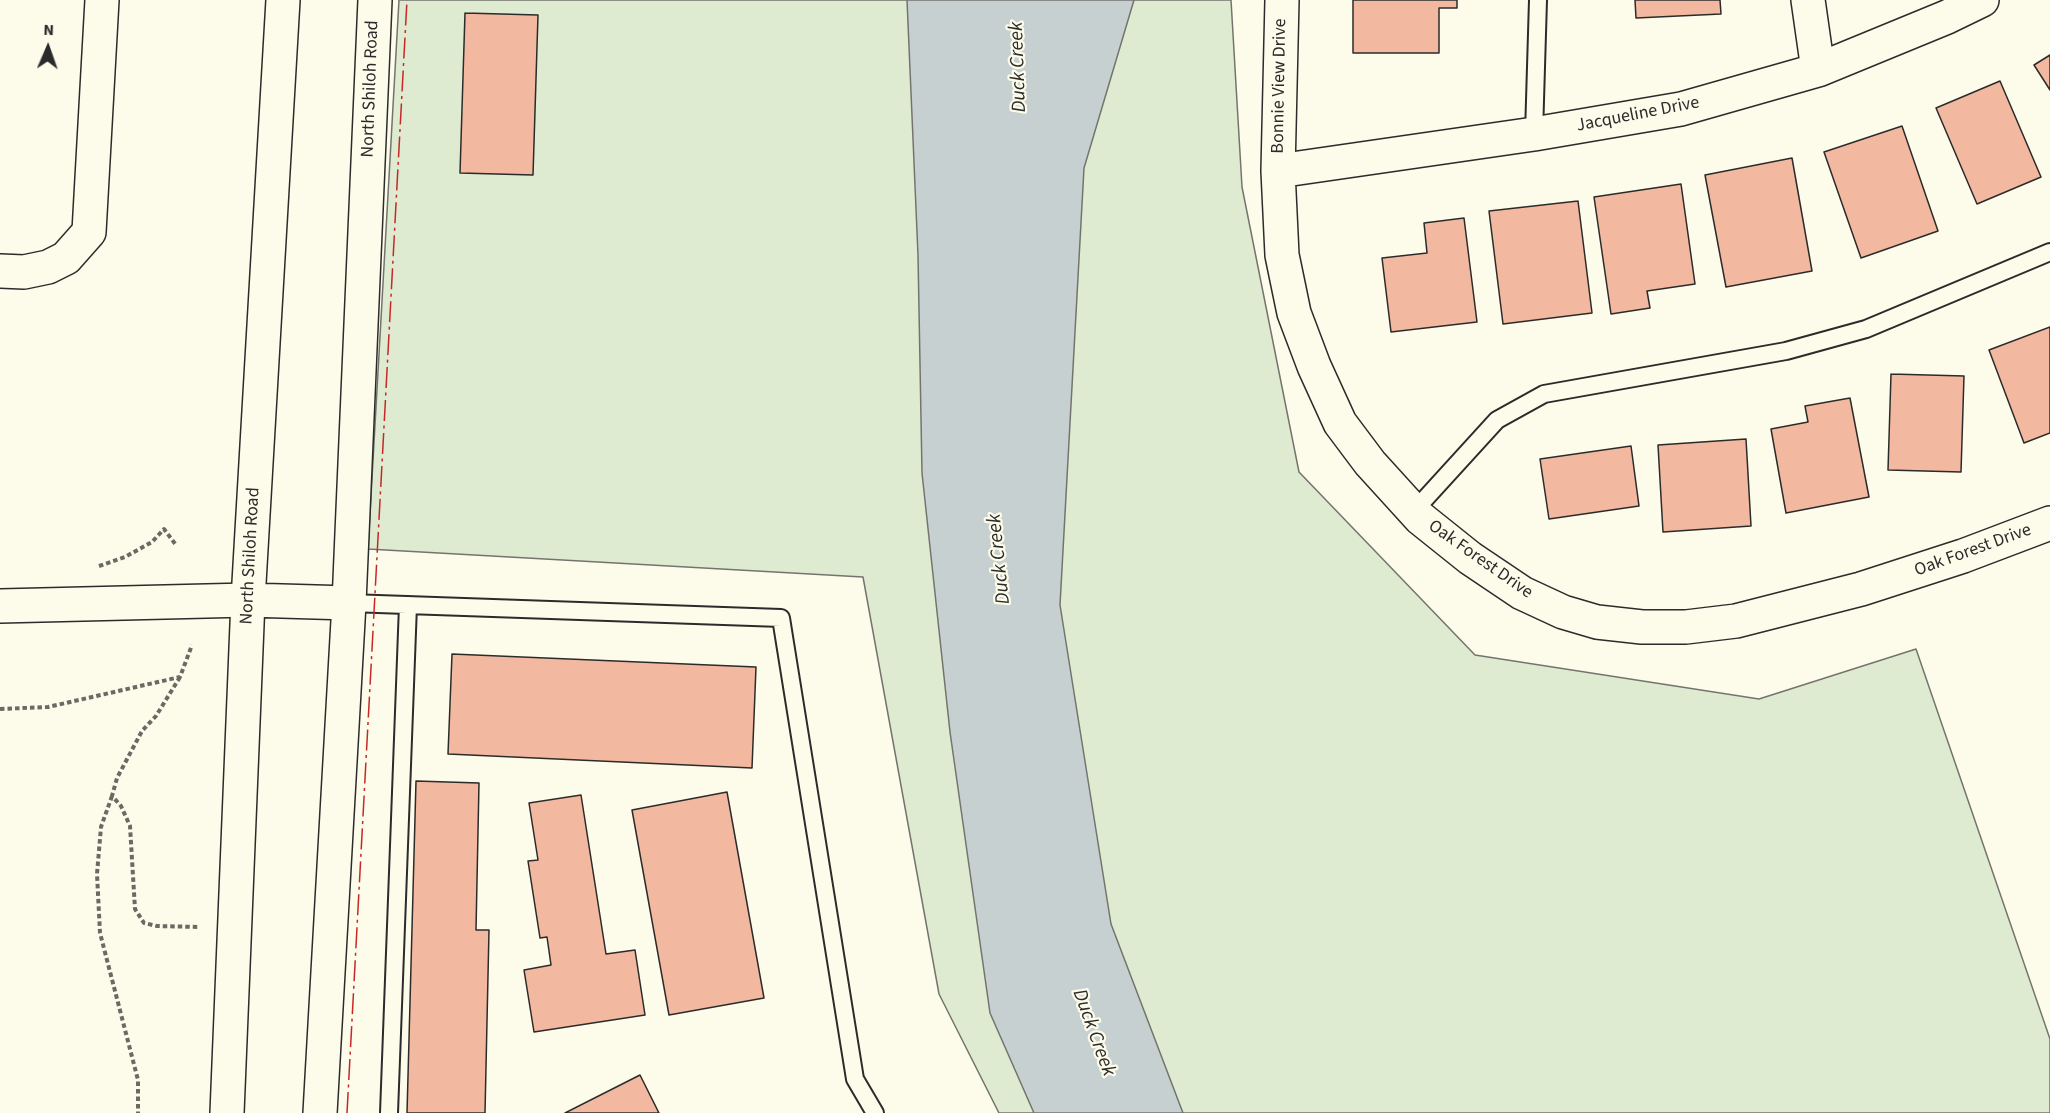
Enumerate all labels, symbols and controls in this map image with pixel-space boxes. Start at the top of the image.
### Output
north arrow [18,18,78,78]
street label: Bonnie View Drive [1268,18,1292,154]
text: N [43,19,54,41]
street label: North Shiloh Road [358,20,384,158]
water label: Duck Creek [1005,21,1033,113]
street label: Jacqueline Drive [1575,93,1701,137]
street label: North Shiloh Road [237,487,265,625]
water label: Duck Creek [983,513,1017,605]
street label: Oak Forest Drive [1424,516,1536,604]
street label: Oak Forest Drive [1912,520,2034,582]
water label: Duck Creek [1066,986,1120,1080]

